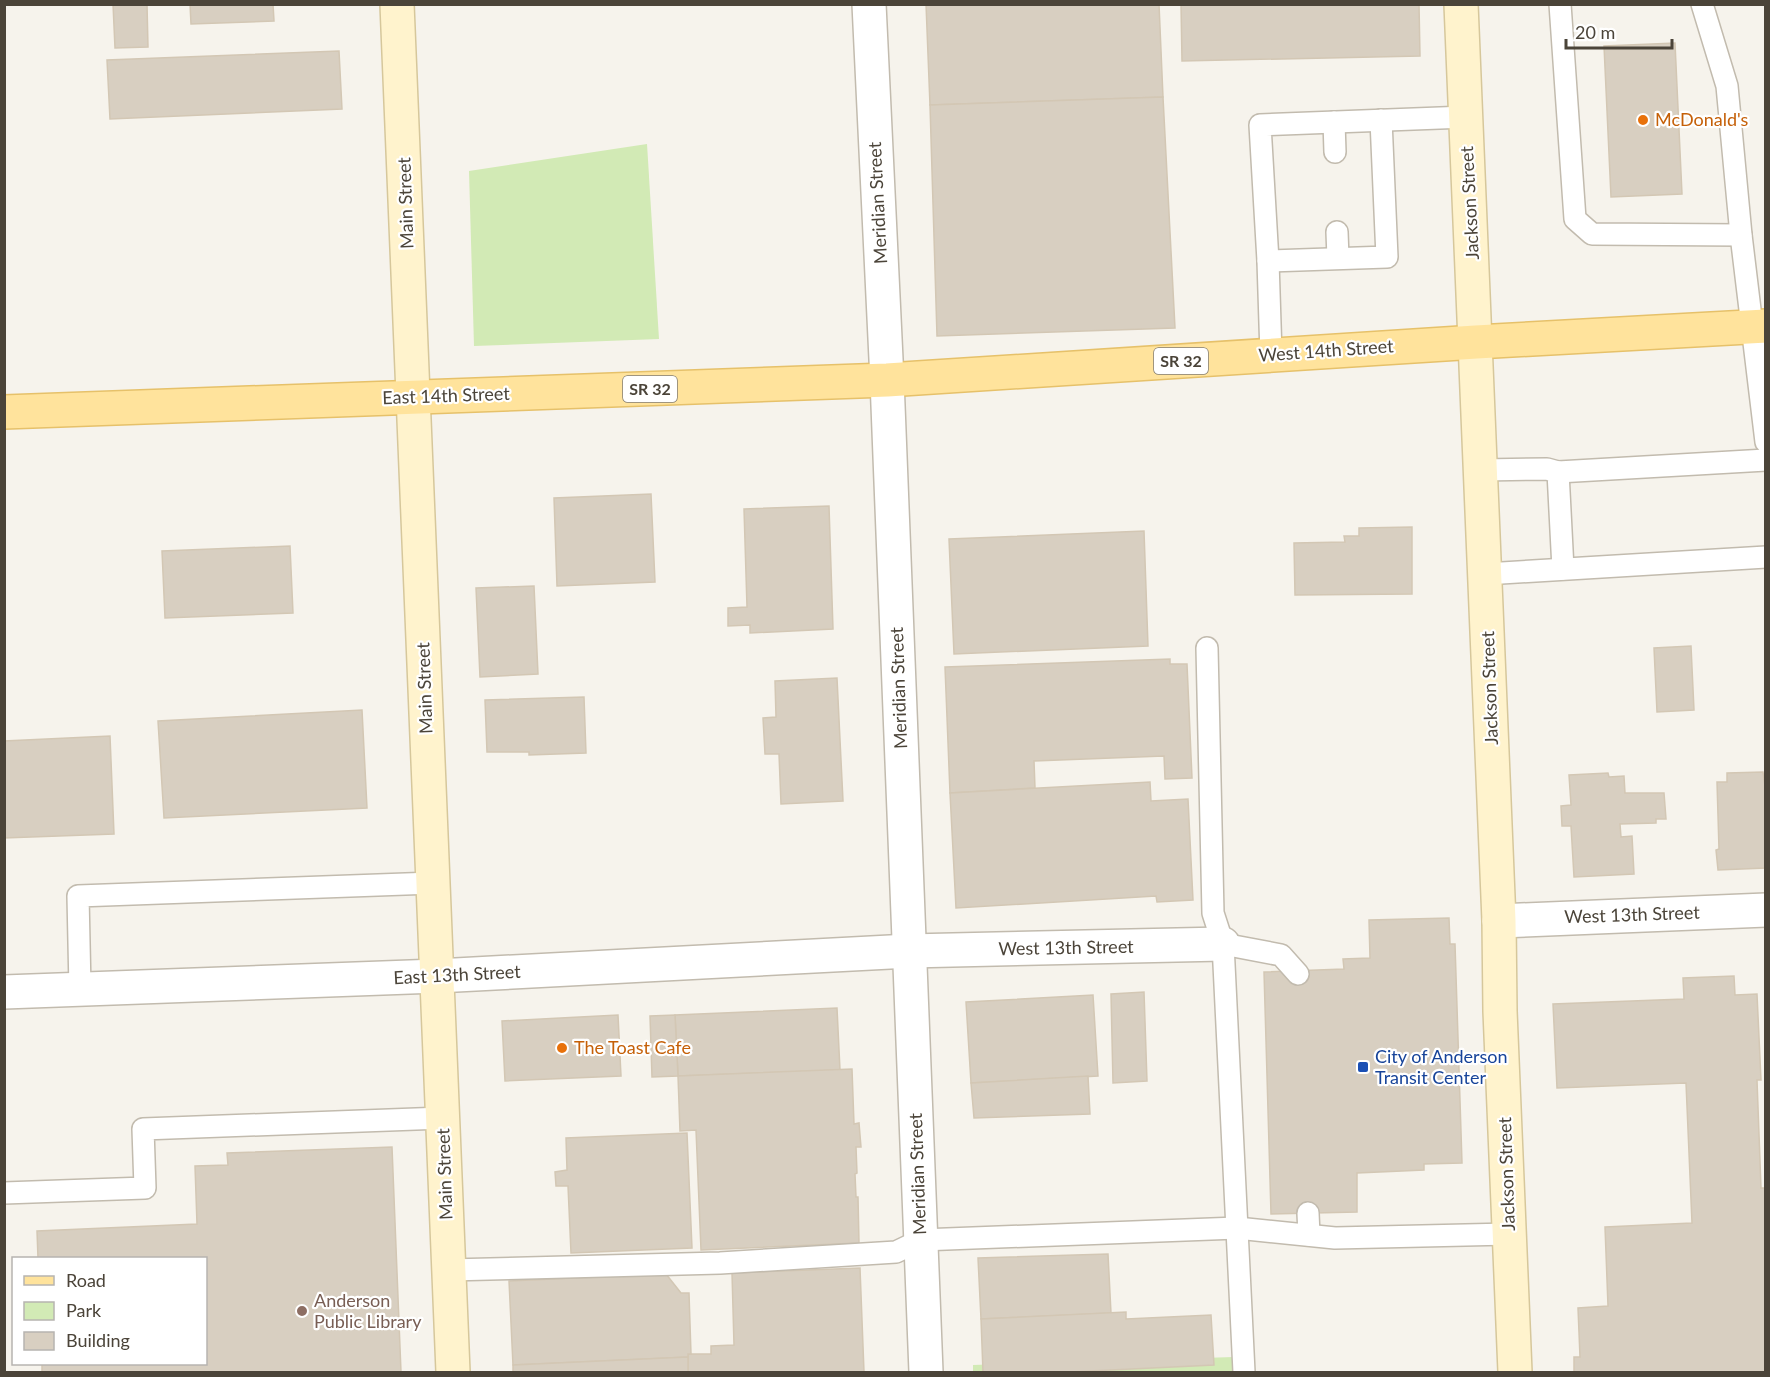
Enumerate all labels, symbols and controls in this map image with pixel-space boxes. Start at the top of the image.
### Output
scale bar [1566,12,1672,50]
text: 20 m [1575,21,1615,43]
place label: McDonald's [1655,108,1749,130]
marker: McDonald's [1636,113,1650,127]
street label: Meridian Street [863,141,891,265]
street label: Jackson Street [1455,145,1483,261]
street label: Main Street [392,156,418,249]
street label: West 14th Street [1258,334,1395,366]
road number: SR 32 [1154,348,1208,374]
road number: SR 32 [623,376,677,402]
street label: East 14th Street [382,382,511,408]
street label: Meridian Street [885,626,911,749]
street label: Jackson Street [1476,630,1502,745]
street label: Main Street [411,641,437,734]
street label: West 13th Street [1564,901,1701,927]
street label: West 13th Street [998,935,1134,959]
street label: East 13th Street [393,960,522,988]
place label: The Toast Cafe [574,1036,691,1058]
marker: The Toast Cafe [555,1041,569,1055]
place label: City of Anderson Transit Center [1375,1045,1508,1088]
marker: City of Anderson Transit Center [1356,1060,1370,1074]
street label: Meridian Street [904,1112,930,1235]
street label: Jackson Street [1493,1116,1519,1231]
street label: Main Street [431,1127,457,1220]
legend [12,1257,207,1365]
text: Road [66,1269,106,1291]
place label: Anderson Public Library [314,1289,422,1332]
text: Park [66,1299,102,1321]
marker: Anderson Public Library [295,1304,309,1318]
text: Building [66,1329,130,1351]

